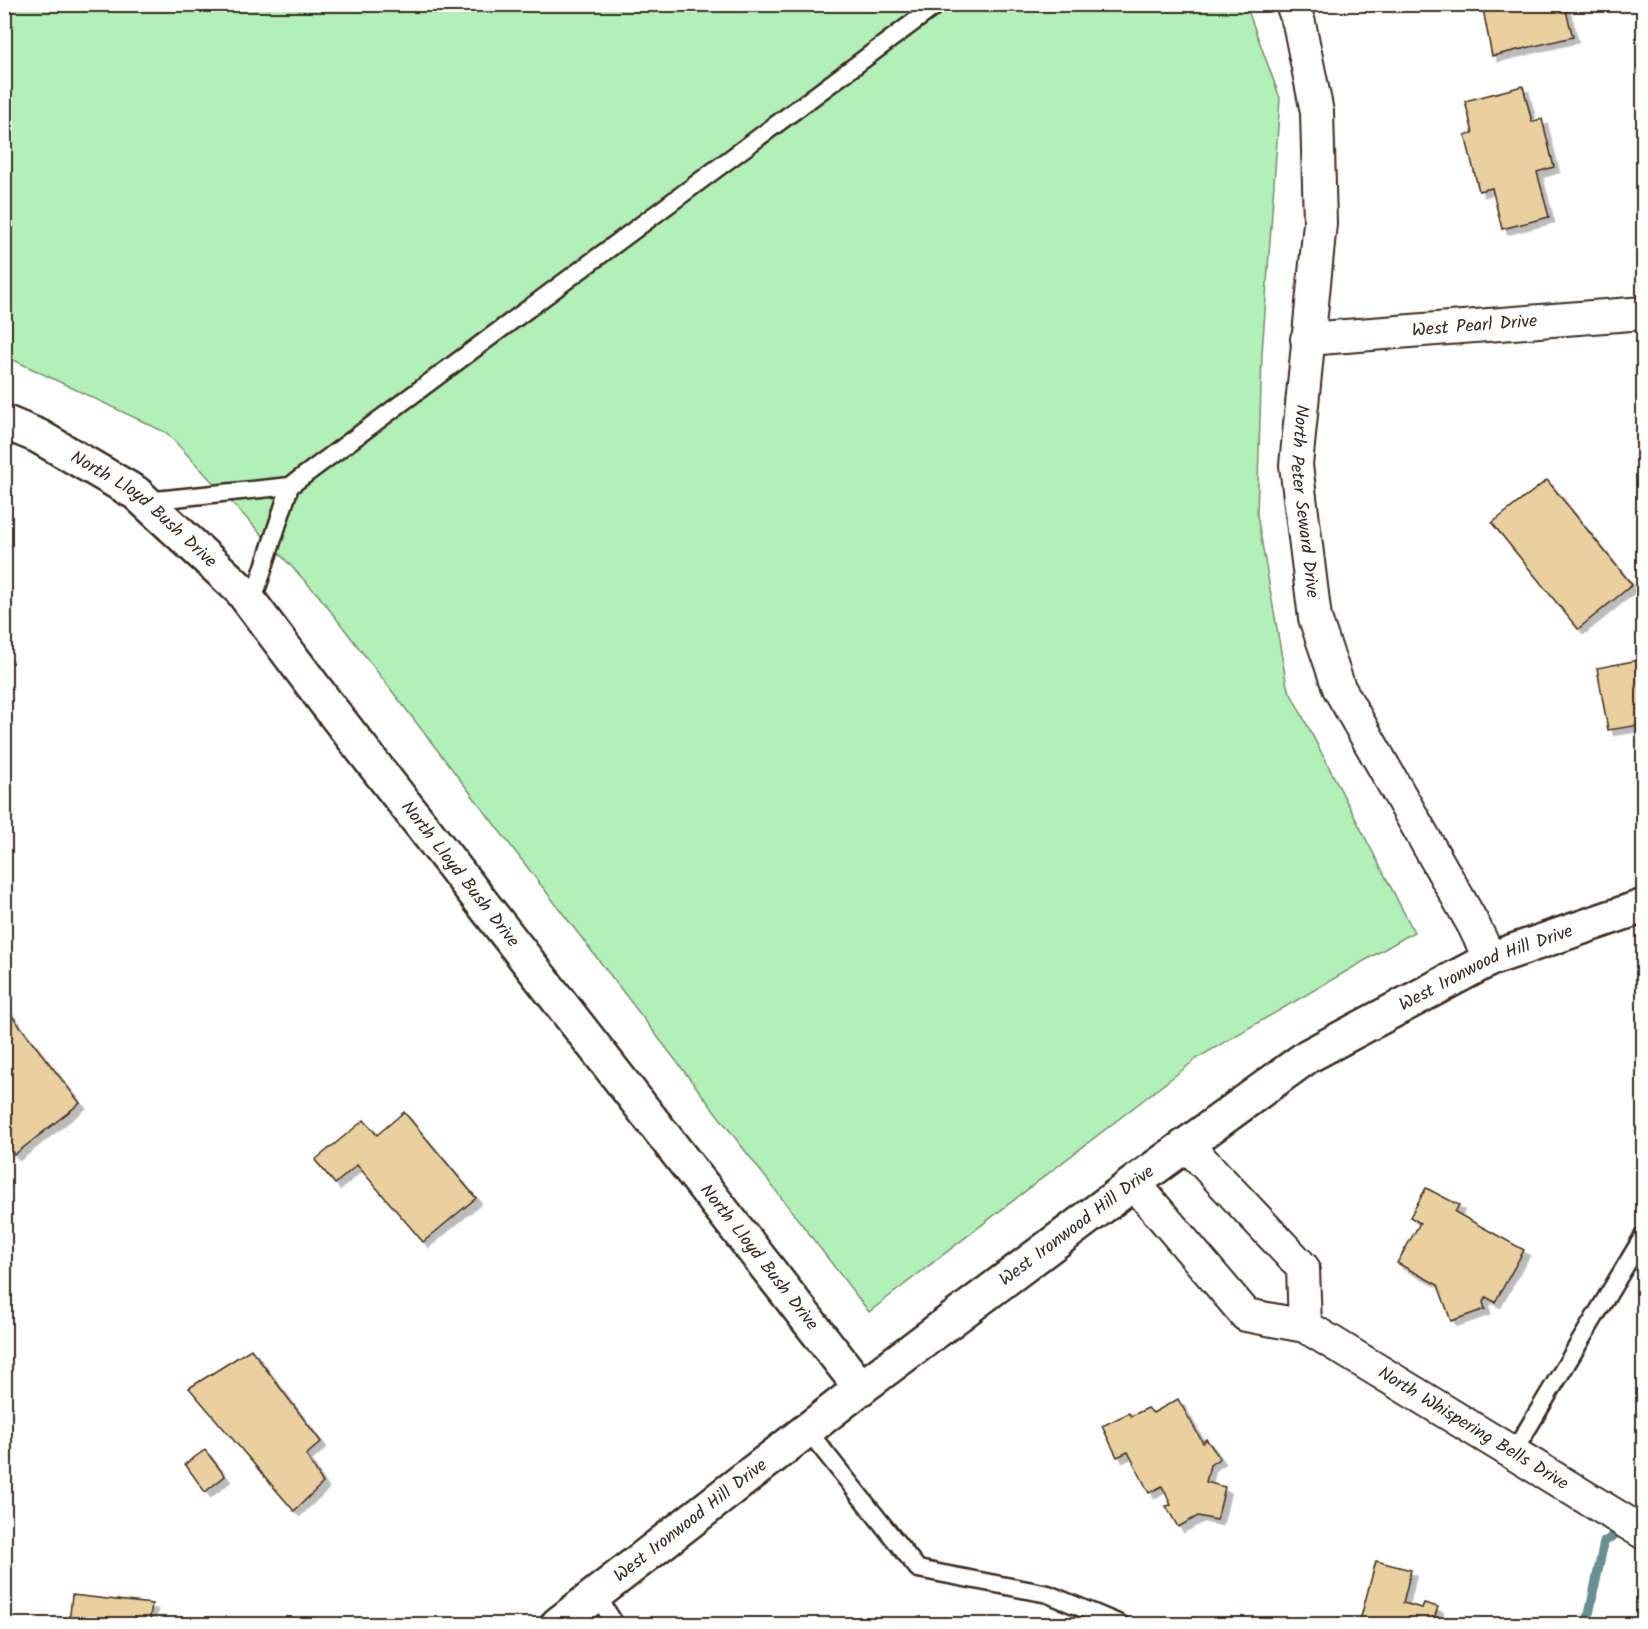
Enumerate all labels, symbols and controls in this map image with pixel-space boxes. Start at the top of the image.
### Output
street label: West Pearl Drive [1411,307,1538,345]
street label: North Peter Seward Drive [1282,403,1327,600]
street label: North Lloyd Bush Drive [65,443,223,575]
street label: North Lloyd Bush Drive [393,795,527,954]
street label: West Ironwood Hill Drive [1394,917,1577,1019]
street label: West Ironwood Hill Drive [993,1158,1161,1294]
street label: North Lloyd Bush Drive [692,1178,826,1337]
street label: North Whispering Bells Drive [1372,1359,1574,1498]
street label: West Ironwood Hill Drive [607,1452,774,1590]

